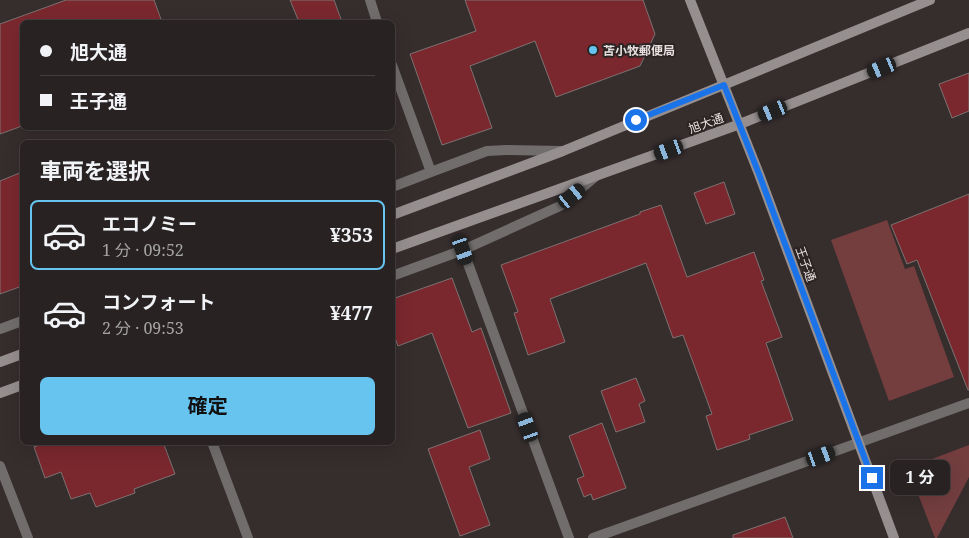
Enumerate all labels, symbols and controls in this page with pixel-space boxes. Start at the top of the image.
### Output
text: 旭大通 [70,39,127,65]
place label: 苫小牧郵便局 [603,42,675,59]
marker: 苫小牧郵便局 [587,44,599,56]
car [865,55,898,81]
text: 王子通 [70,88,127,114]
car [756,98,789,124]
route start [625,109,647,131]
street label: 旭大通 [686,109,726,137]
car [652,138,685,162]
text: 車両を選択 [40,155,150,185]
car [555,181,588,211]
text: エコノミー [102,211,197,237]
icon: car [42,213,87,258]
text: ¥353 [330,222,373,248]
car [451,233,474,267]
text: 1 分 · 09:52 [102,239,184,261]
street label: 王子通 [792,244,820,284]
text: コンフォート [102,289,215,315]
icon: car [42,291,87,336]
text: ¥477 [330,300,373,326]
text: 2 分 · 09:53 [102,317,184,339]
button: 確定 [40,377,375,435]
car [515,410,540,444]
car [804,444,837,468]
callout: 1 分 [890,460,950,496]
text: 1 分 [905,466,935,488]
route end [861,467,883,489]

